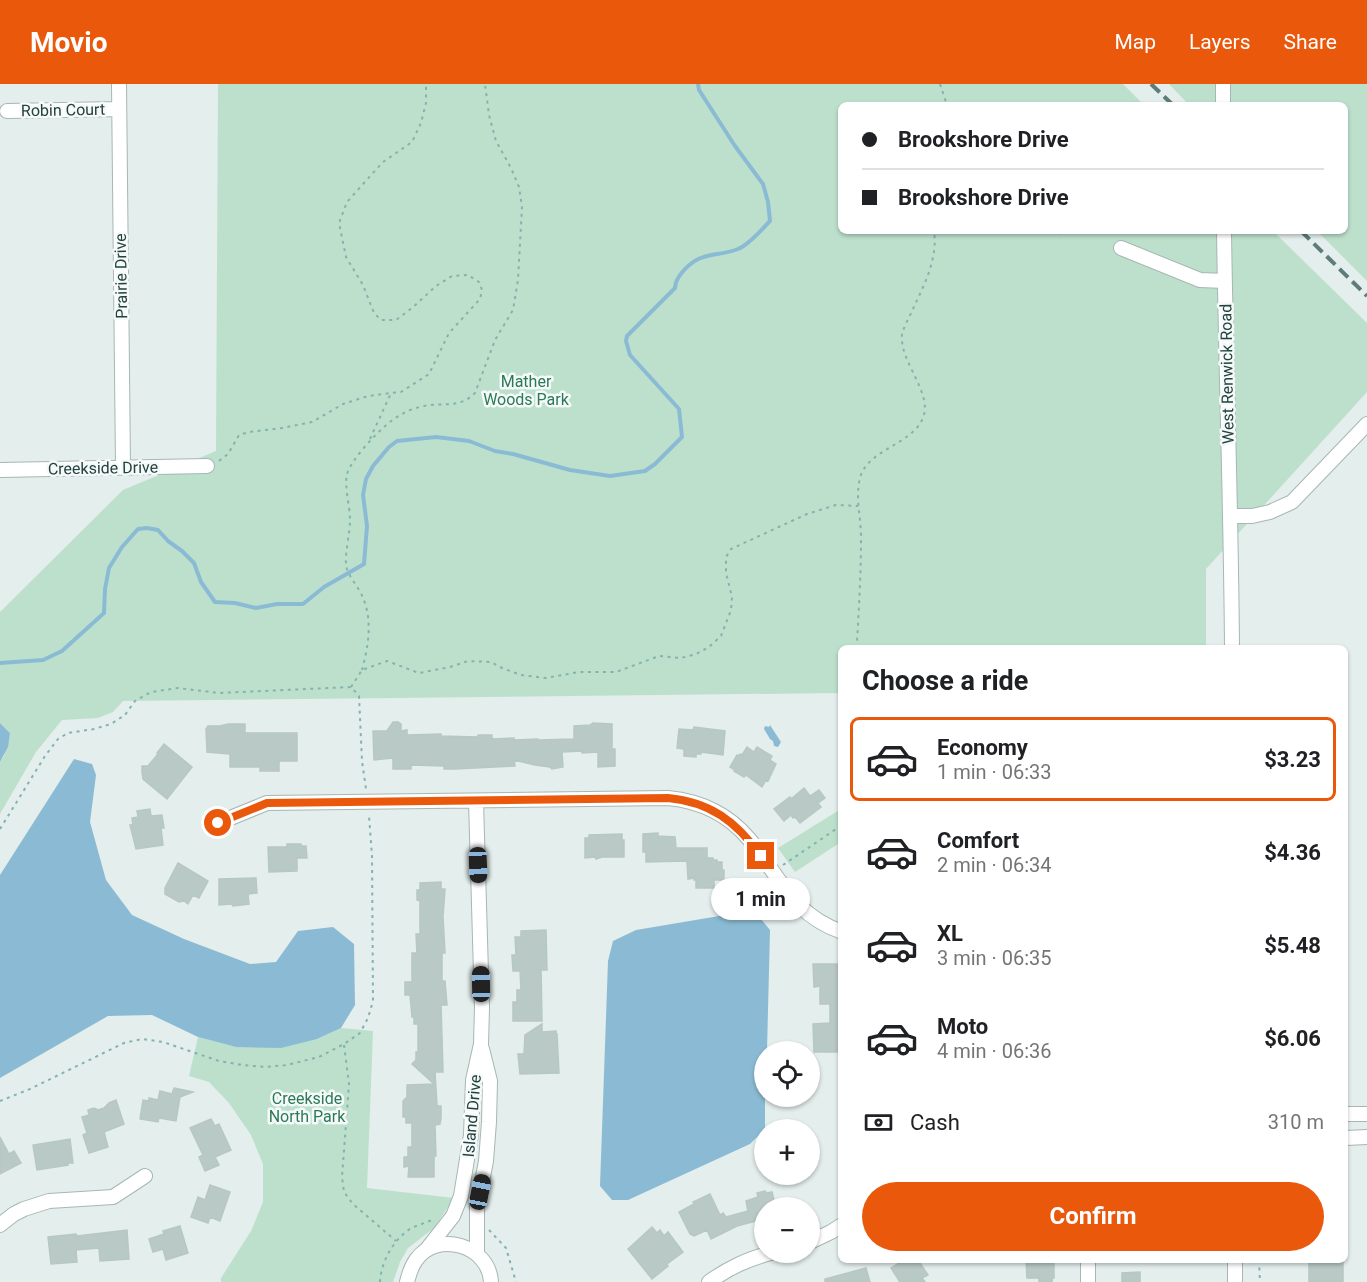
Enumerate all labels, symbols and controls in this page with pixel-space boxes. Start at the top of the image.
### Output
text: Movio [30,26,108,59]
text: Map [1114,30,1156,54]
text: Layers [1189,30,1250,54]
text: Share [1283,30,1337,54]
street label: Robin Court [21,100,105,120]
text: Brookshore Drive [898,127,1069,152]
text: Brookshore Drive [898,185,1069,210]
street label: Prairie Drive [111,233,131,319]
street label: West Renwick Road [1216,304,1238,444]
park label: Mather Woods Park [483,372,570,409]
street label: Creekside Drive [48,458,158,478]
text: Choose a ride [862,665,1028,697]
icon: car [865,732,919,786]
text: Economy [937,735,1028,760]
text: $3.23 [1264,747,1321,772]
text: 1 min · 06:33 [937,760,1052,784]
route start [204,809,231,836]
icon: car [865,825,919,879]
text: Comfort [937,828,1019,853]
text: $4.36 [1264,840,1321,865]
route end [747,842,774,869]
car [468,847,488,883]
text: 2 min · 06:34 [937,853,1052,877]
callout: 1 min [712,877,810,919]
text: 1 min [735,887,786,911]
icon: car [865,918,919,972]
text: XL [937,921,963,946]
text: $5.48 [1264,933,1321,958]
text: 3 min · 06:35 [937,946,1052,970]
car [472,966,490,1002]
icon: car [865,1011,919,1065]
text: Moto [937,1014,988,1039]
text: $6.06 [1264,1026,1321,1051]
text: 4 min · 06:36 [937,1039,1052,1063]
map controls [754,1041,820,1263]
button: locate [754,1041,820,1107]
street label: Island Drive [459,1074,485,1158]
park label: Creekside North Park [269,1089,346,1126]
icon: cash [862,1106,895,1139]
text: Cash [910,1110,960,1135]
text: 310 m [1268,1110,1324,1134]
button: + [754,1119,820,1185]
car [468,1173,492,1211]
button: Confirm [862,1182,1324,1251]
button: − [754,1197,820,1263]

